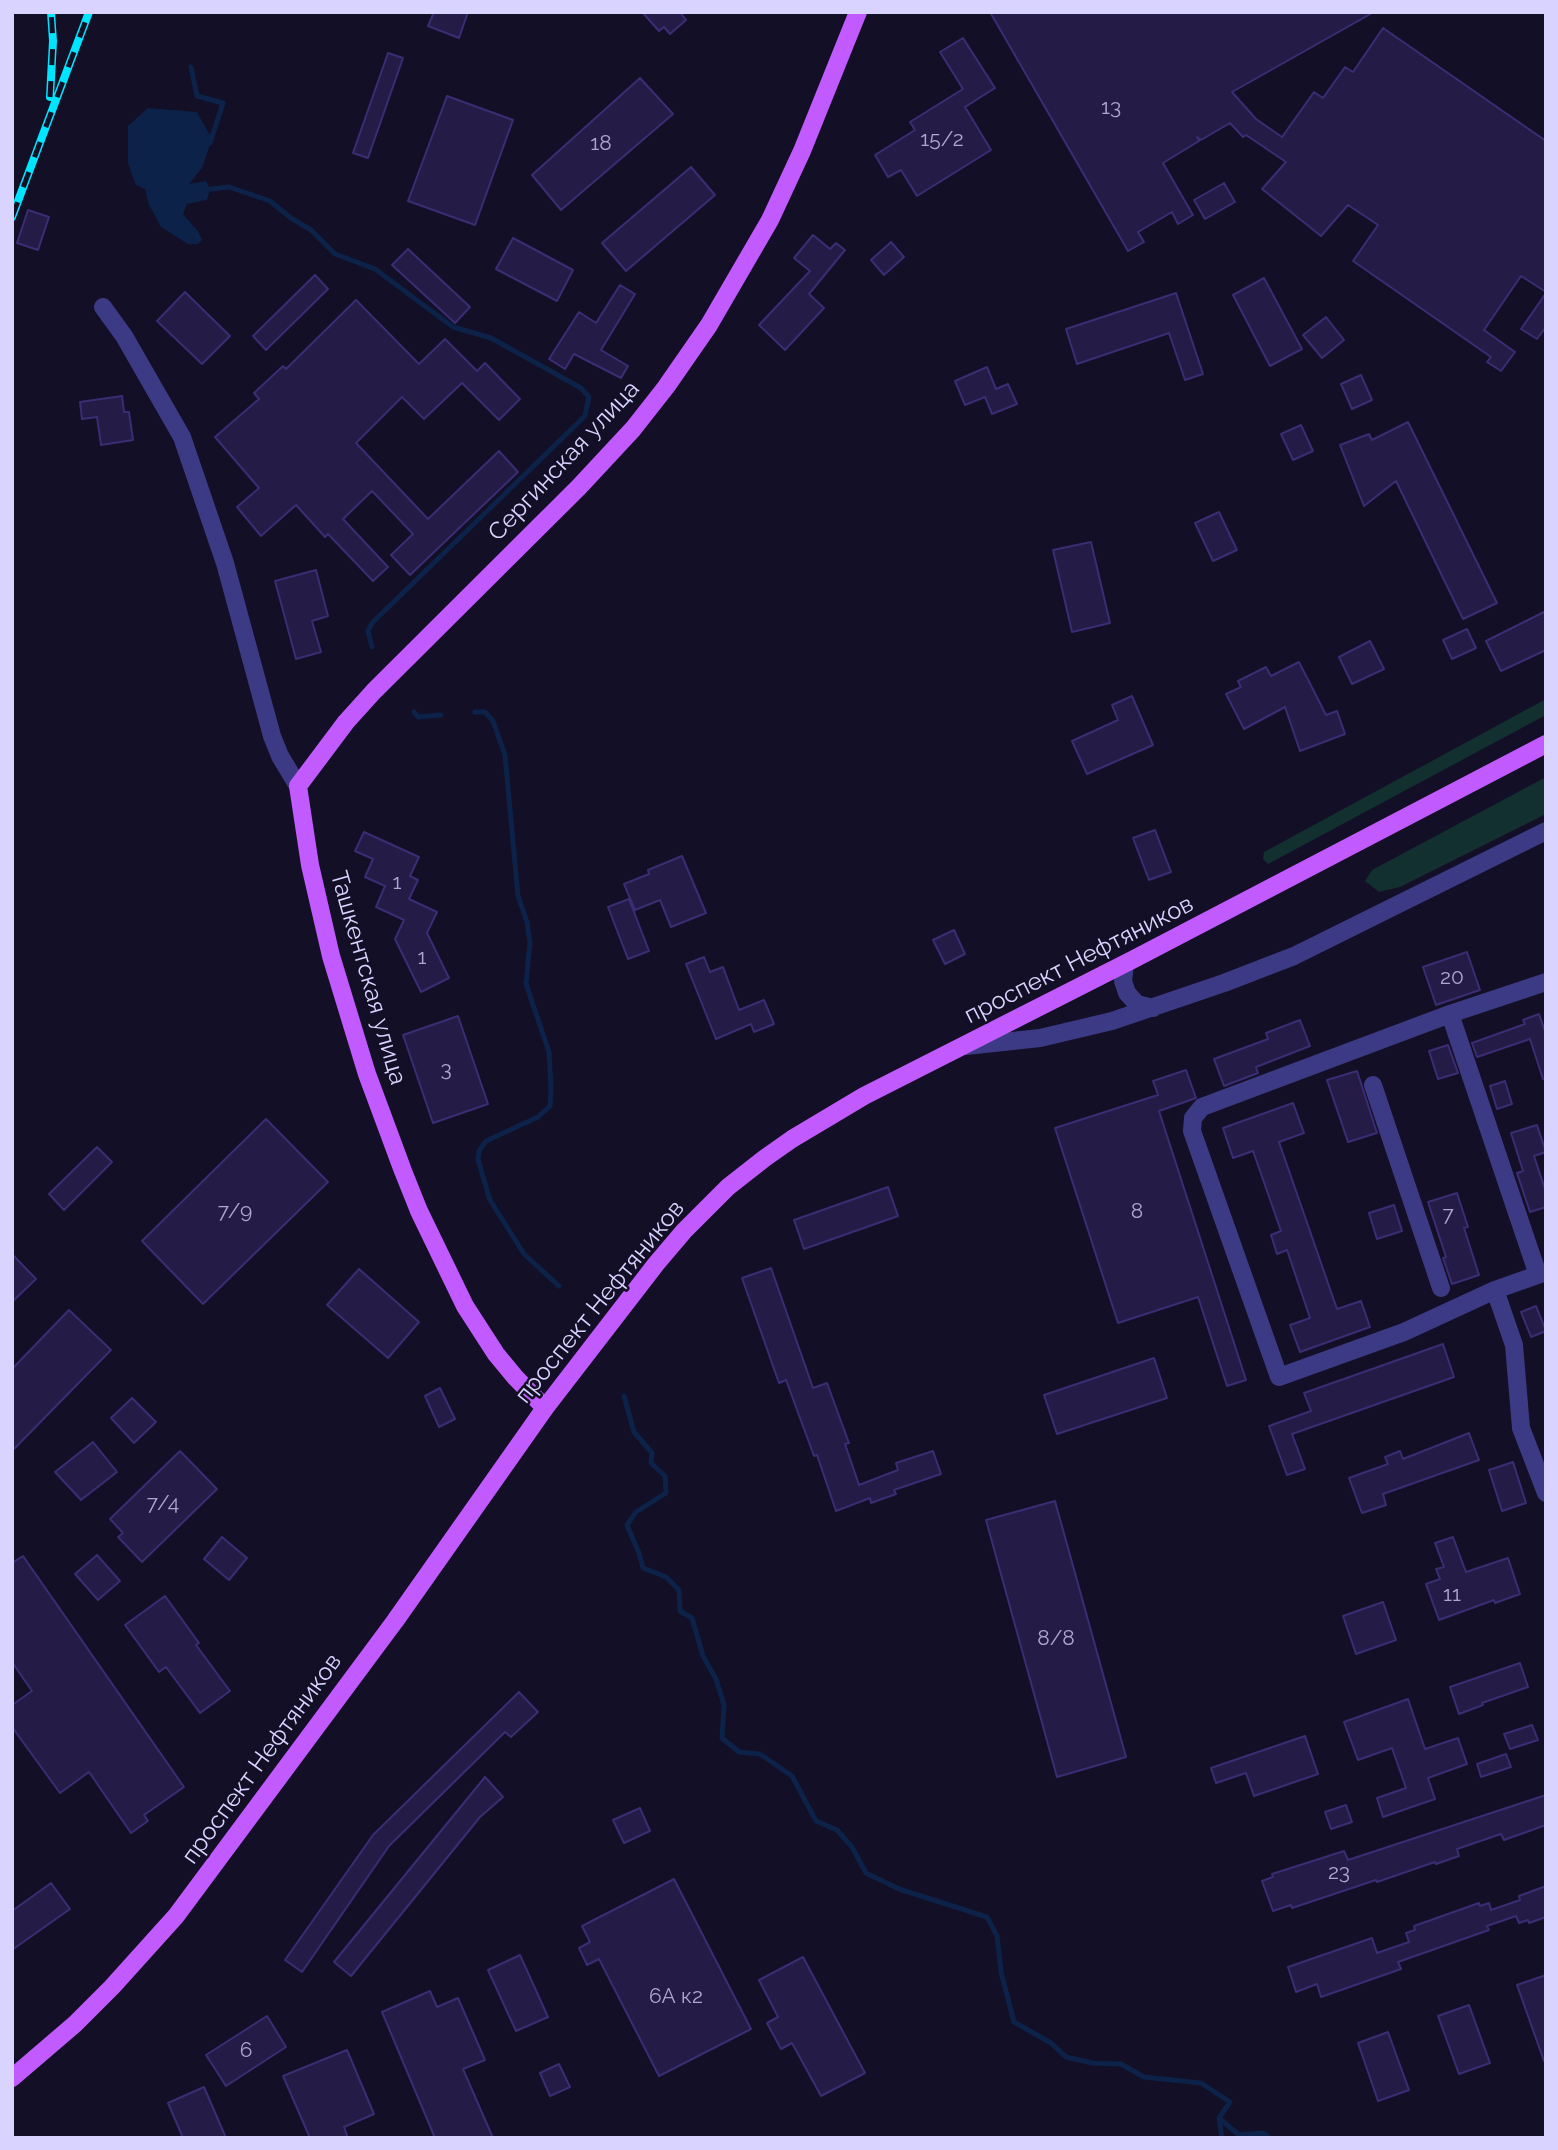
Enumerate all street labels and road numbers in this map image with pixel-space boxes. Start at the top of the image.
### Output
street label: Сергинская улица [482,375,646,547]
street label: Ташкентская улица [324,868,412,1088]
street label: проспект Нефтяников [960,890,1198,1030]
street label: проспект Нефтяников [509,1195,691,1409]
street label: проспект Нефтяников [176,1648,348,1870]

